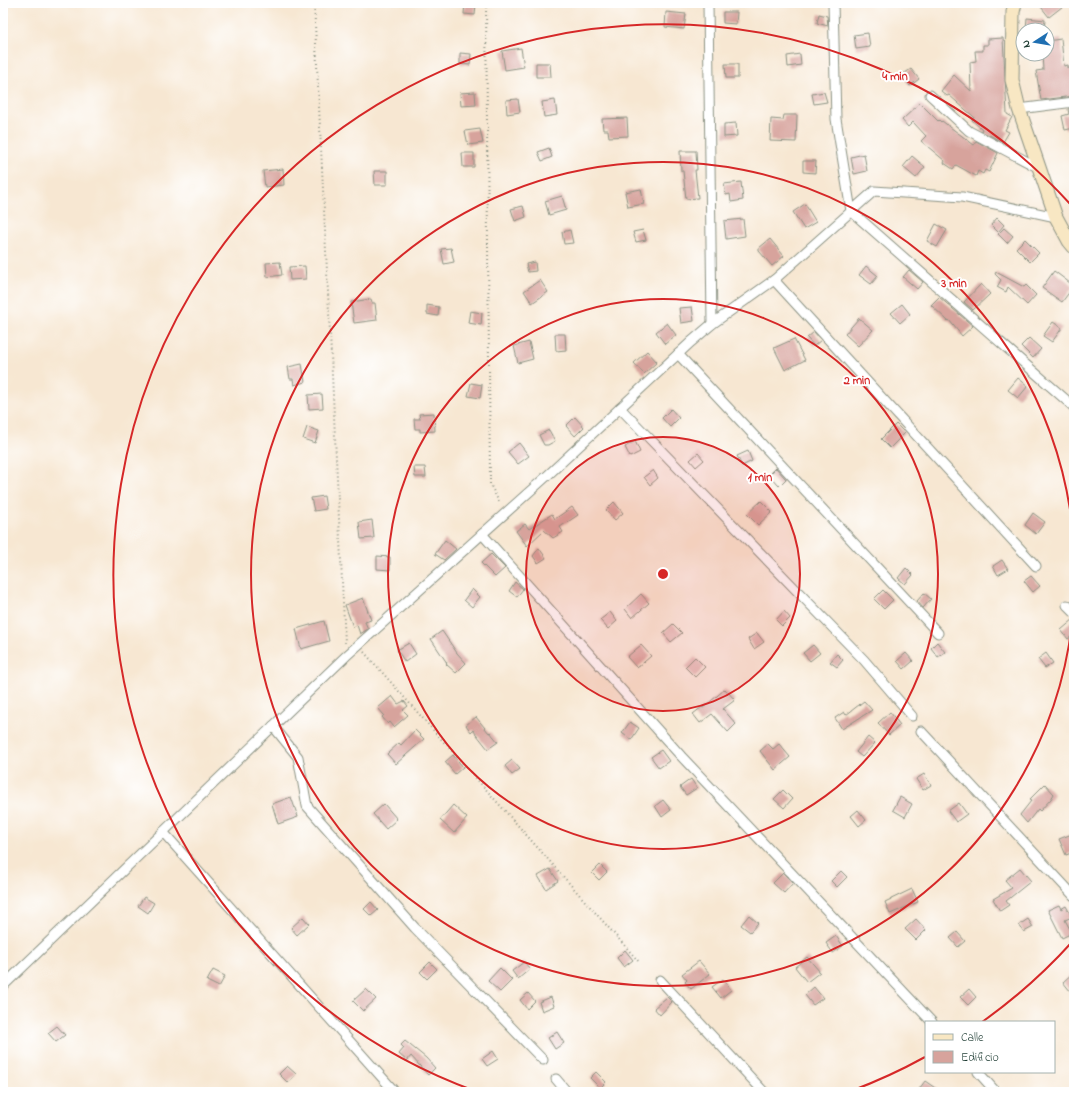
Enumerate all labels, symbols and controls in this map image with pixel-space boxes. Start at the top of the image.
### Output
north arrow [1015,22,1055,62]
text: N [1018,39,1035,49]
text: 4 min [881,68,908,86]
text: 3 min [940,275,967,293]
text: 2 min [843,372,870,390]
text: 1 min [748,469,772,487]
centre of rings [656,567,670,581]
legend [925,1021,1055,1073]
text: Calle [961,1029,984,1047]
text: Edificio [961,1049,999,1067]

